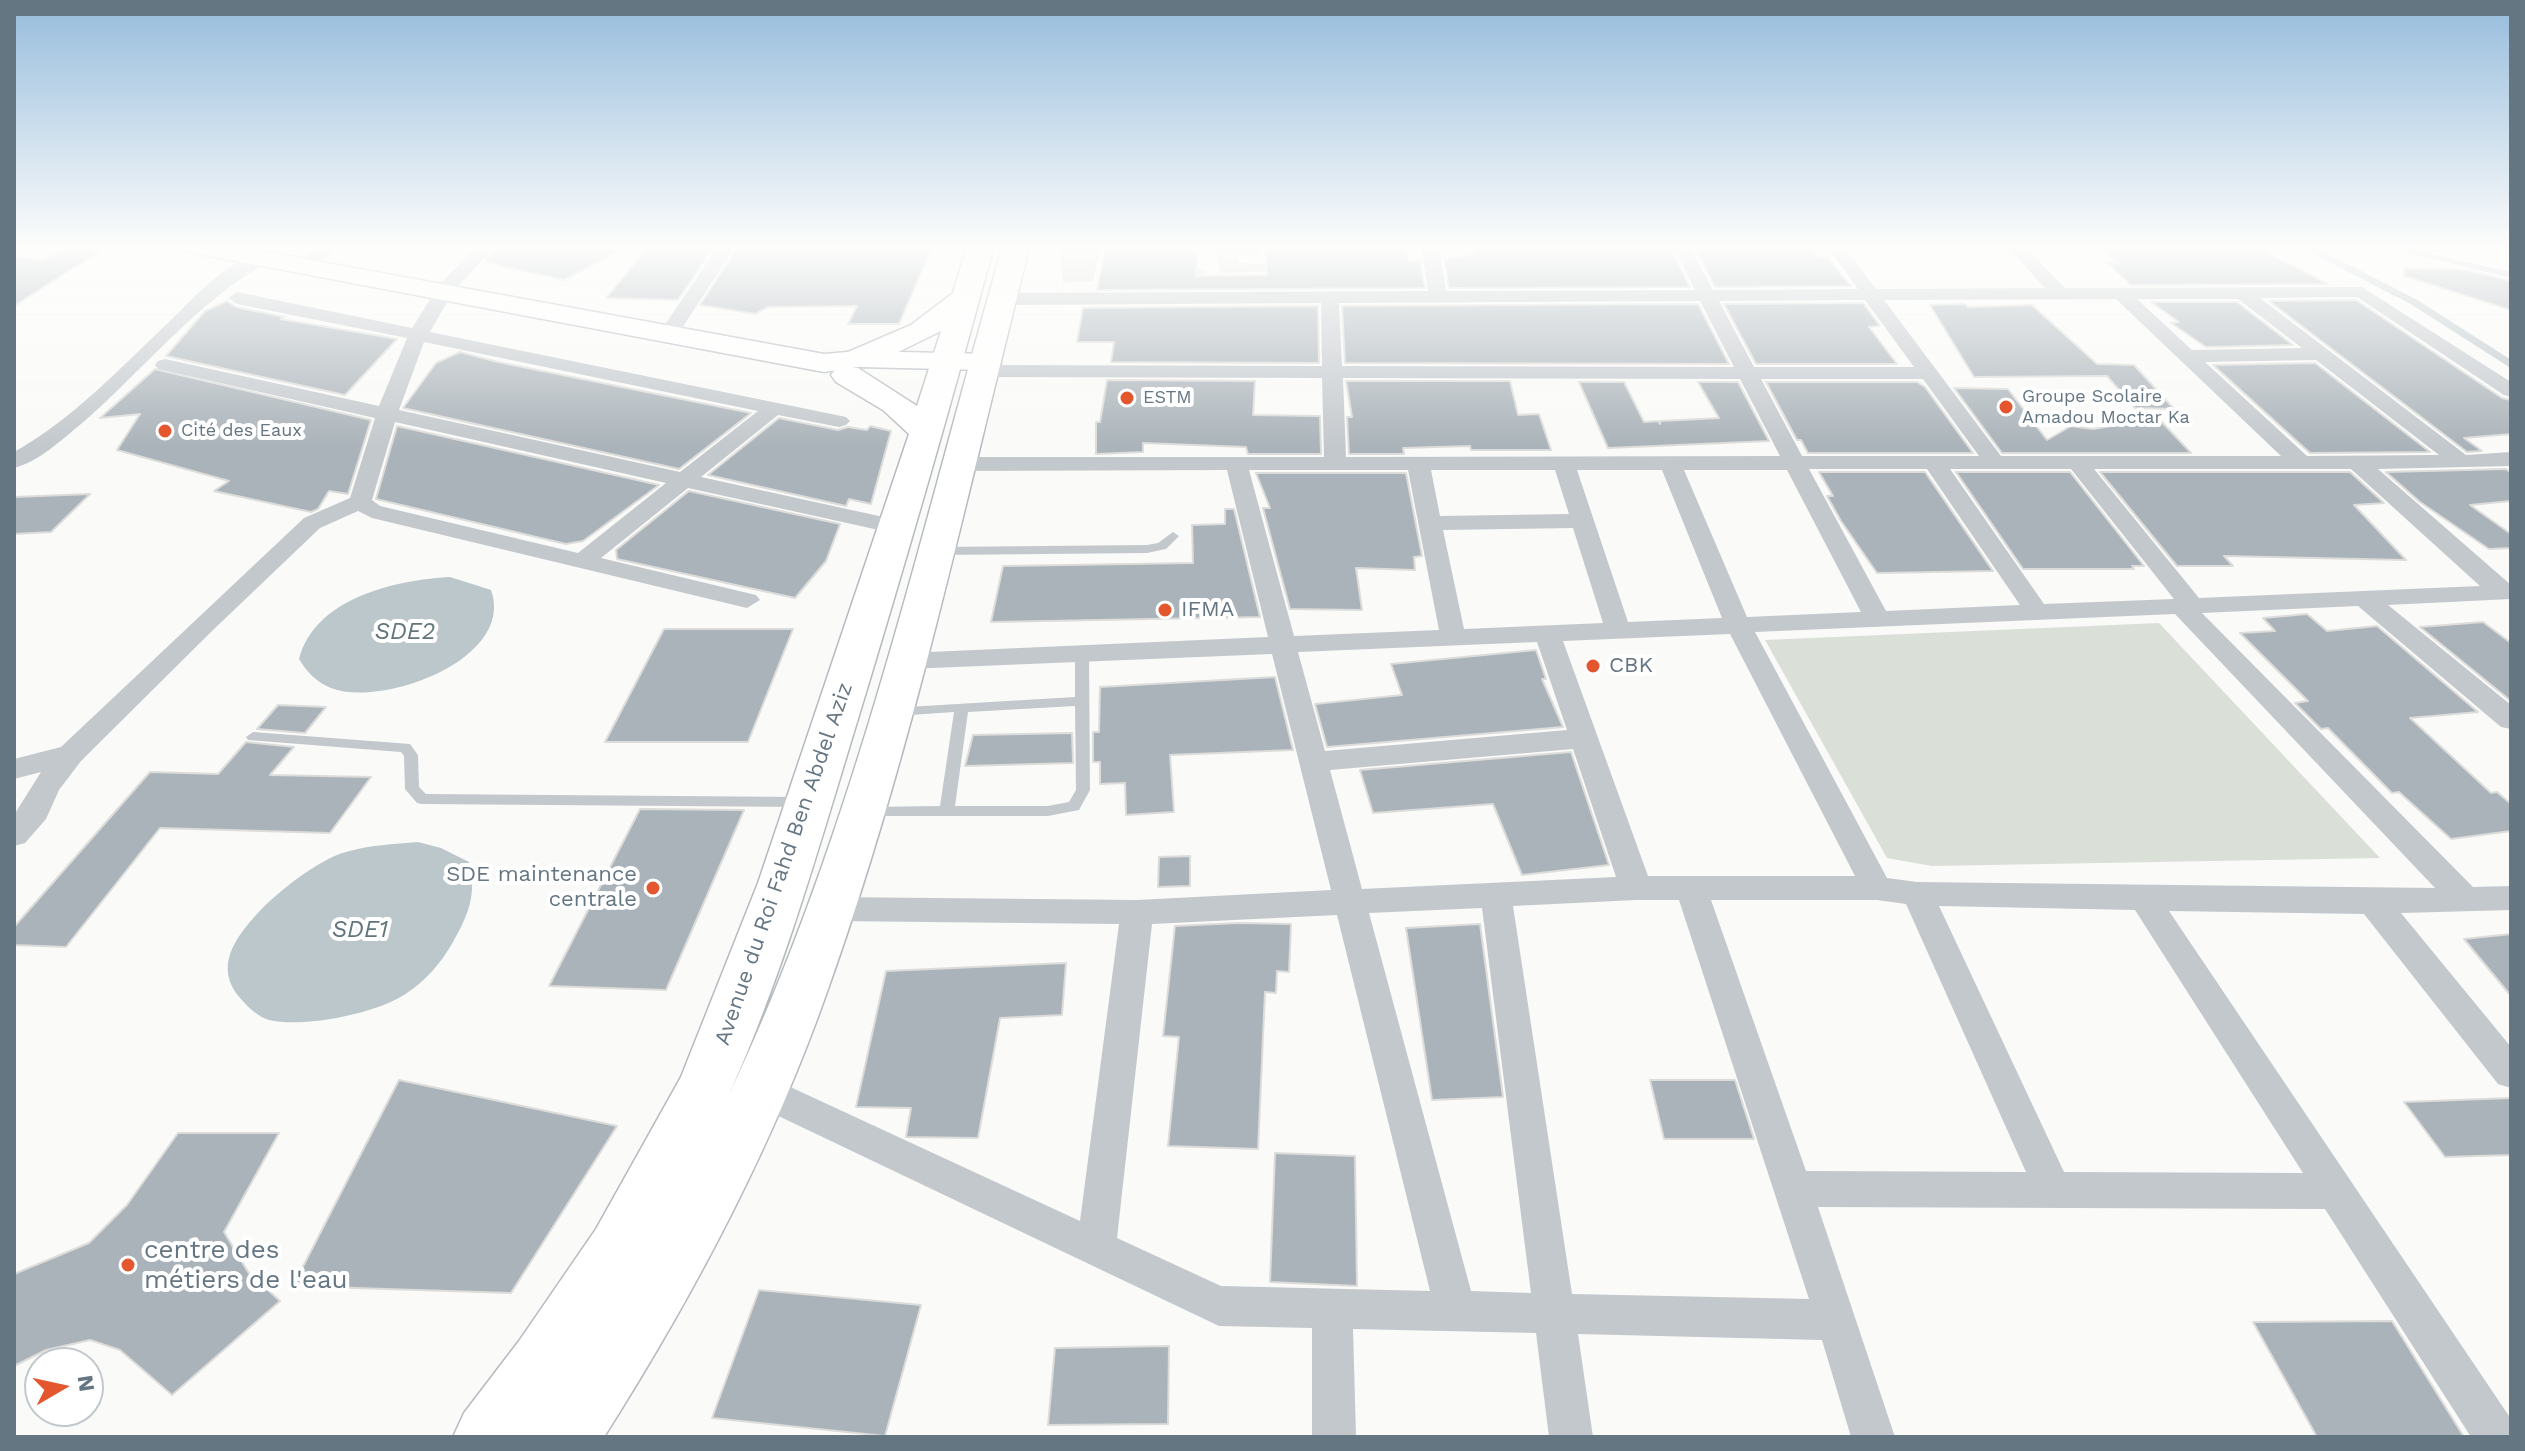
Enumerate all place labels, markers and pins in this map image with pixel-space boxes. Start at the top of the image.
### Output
place label: Groupe Scolaire Amadou Moctar Ka [2022,386,2190,428]
place label: ESTM [1143,387,1192,409]
marker: ESTM [1118,389,1136,407]
marker: Groupe Scolaire Amadou Moctar Ka [1997,398,2015,416]
place label: Cité des Eaux [181,420,302,442]
marker: Cité des Eaux [156,422,174,440]
place label: IFMA [1181,597,1234,623]
marker: IFMA [1156,601,1174,619]
place label: CBK [1609,653,1653,679]
marker: CBK [1584,657,1602,675]
place label: SDE maintenance centrale [446,862,637,914]
marker: SDE maintenance centrale [644,879,662,897]
place label: centre des métiers de l'eau [144,1234,348,1296]
marker: centre des métiers de l'eau [119,1256,137,1274]

